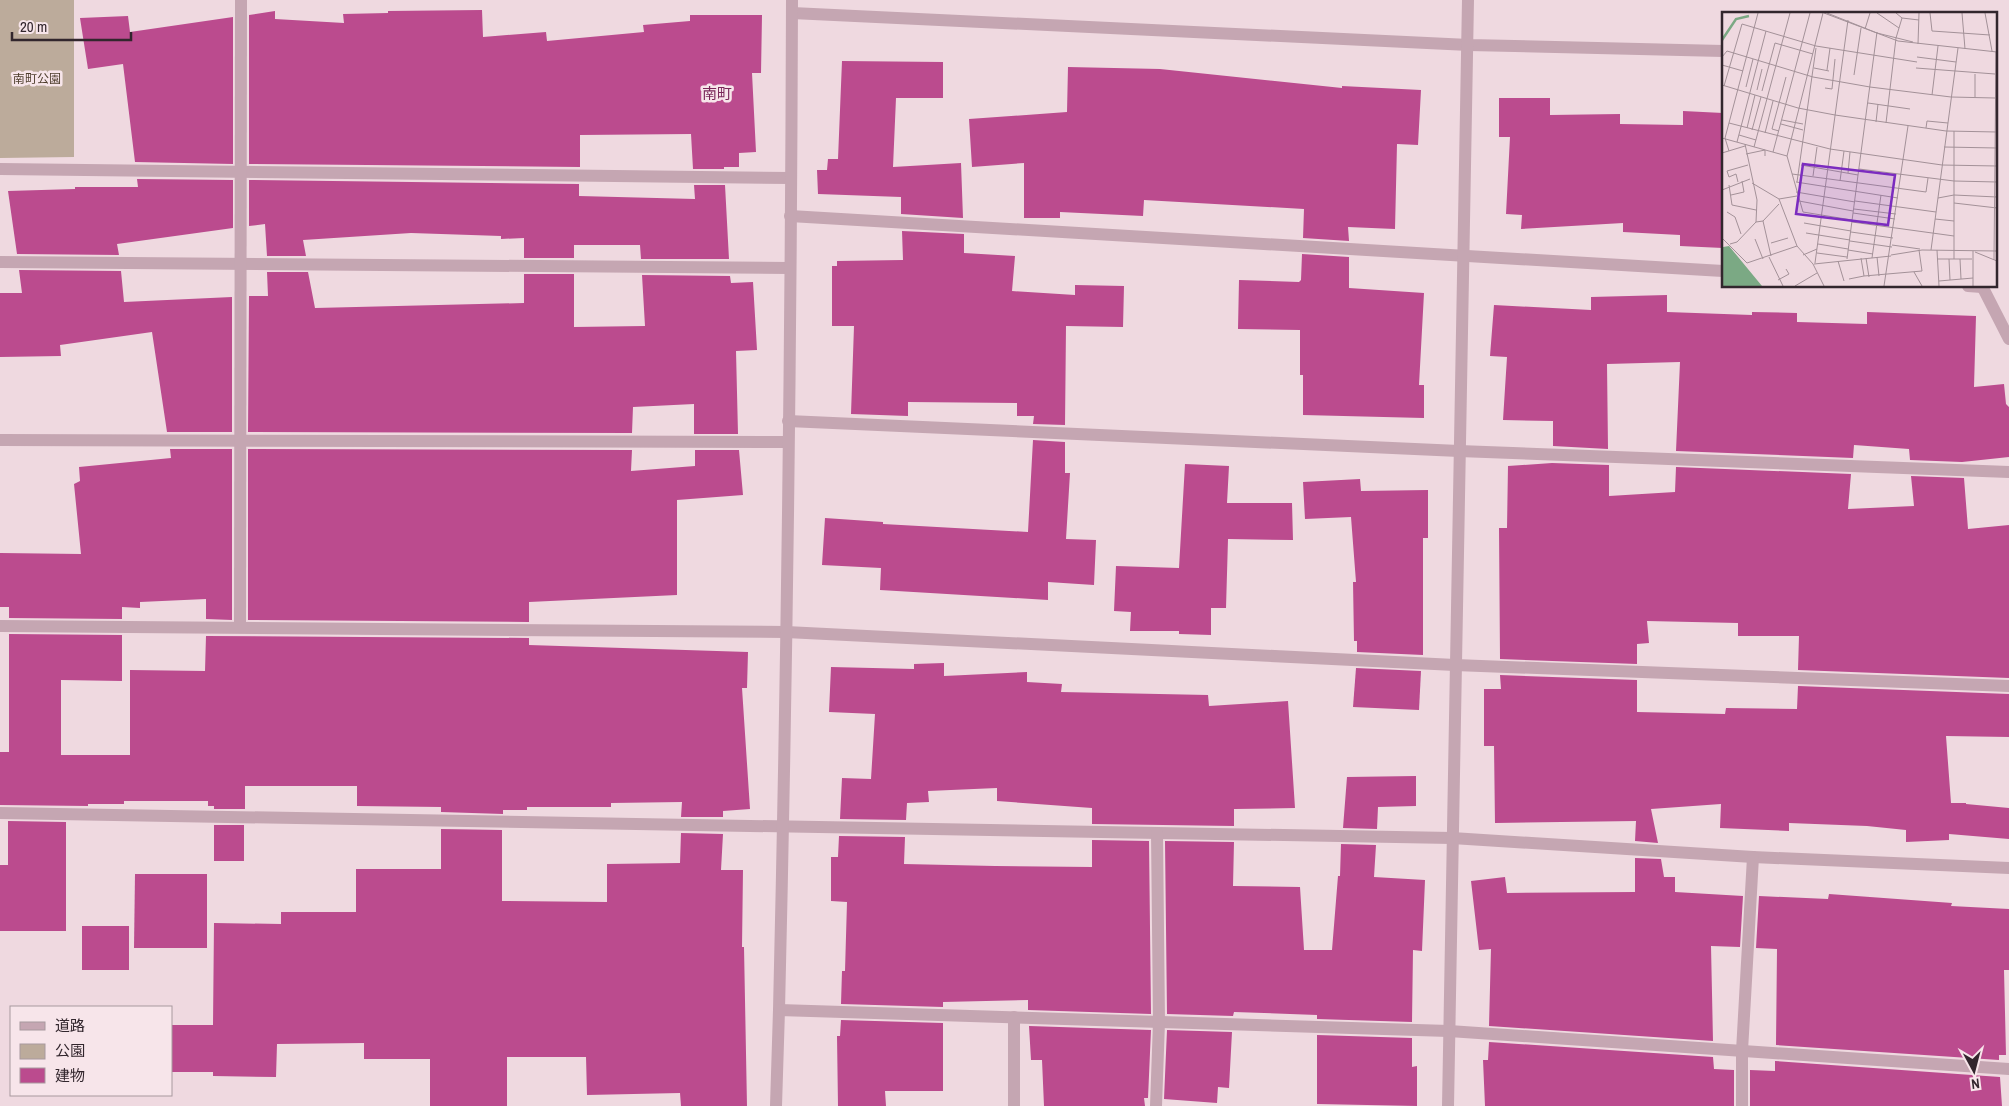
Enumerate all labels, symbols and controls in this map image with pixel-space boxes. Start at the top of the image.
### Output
scale bar [12,10,131,42]
inset map [1722,12,1996,288]
text: 20 m [20,16,47,37]
park label: 南町公園 [13,71,61,87]
district label: 南町 [702,83,732,104]
legend [10,1006,172,1096]
text: 道路 [55,1015,85,1036]
text: 公園 [55,1040,85,1061]
north arrow [1949,1046,1999,1096]
text: 建物 [55,1065,85,1086]
text: N [1970,1074,1981,1093]

